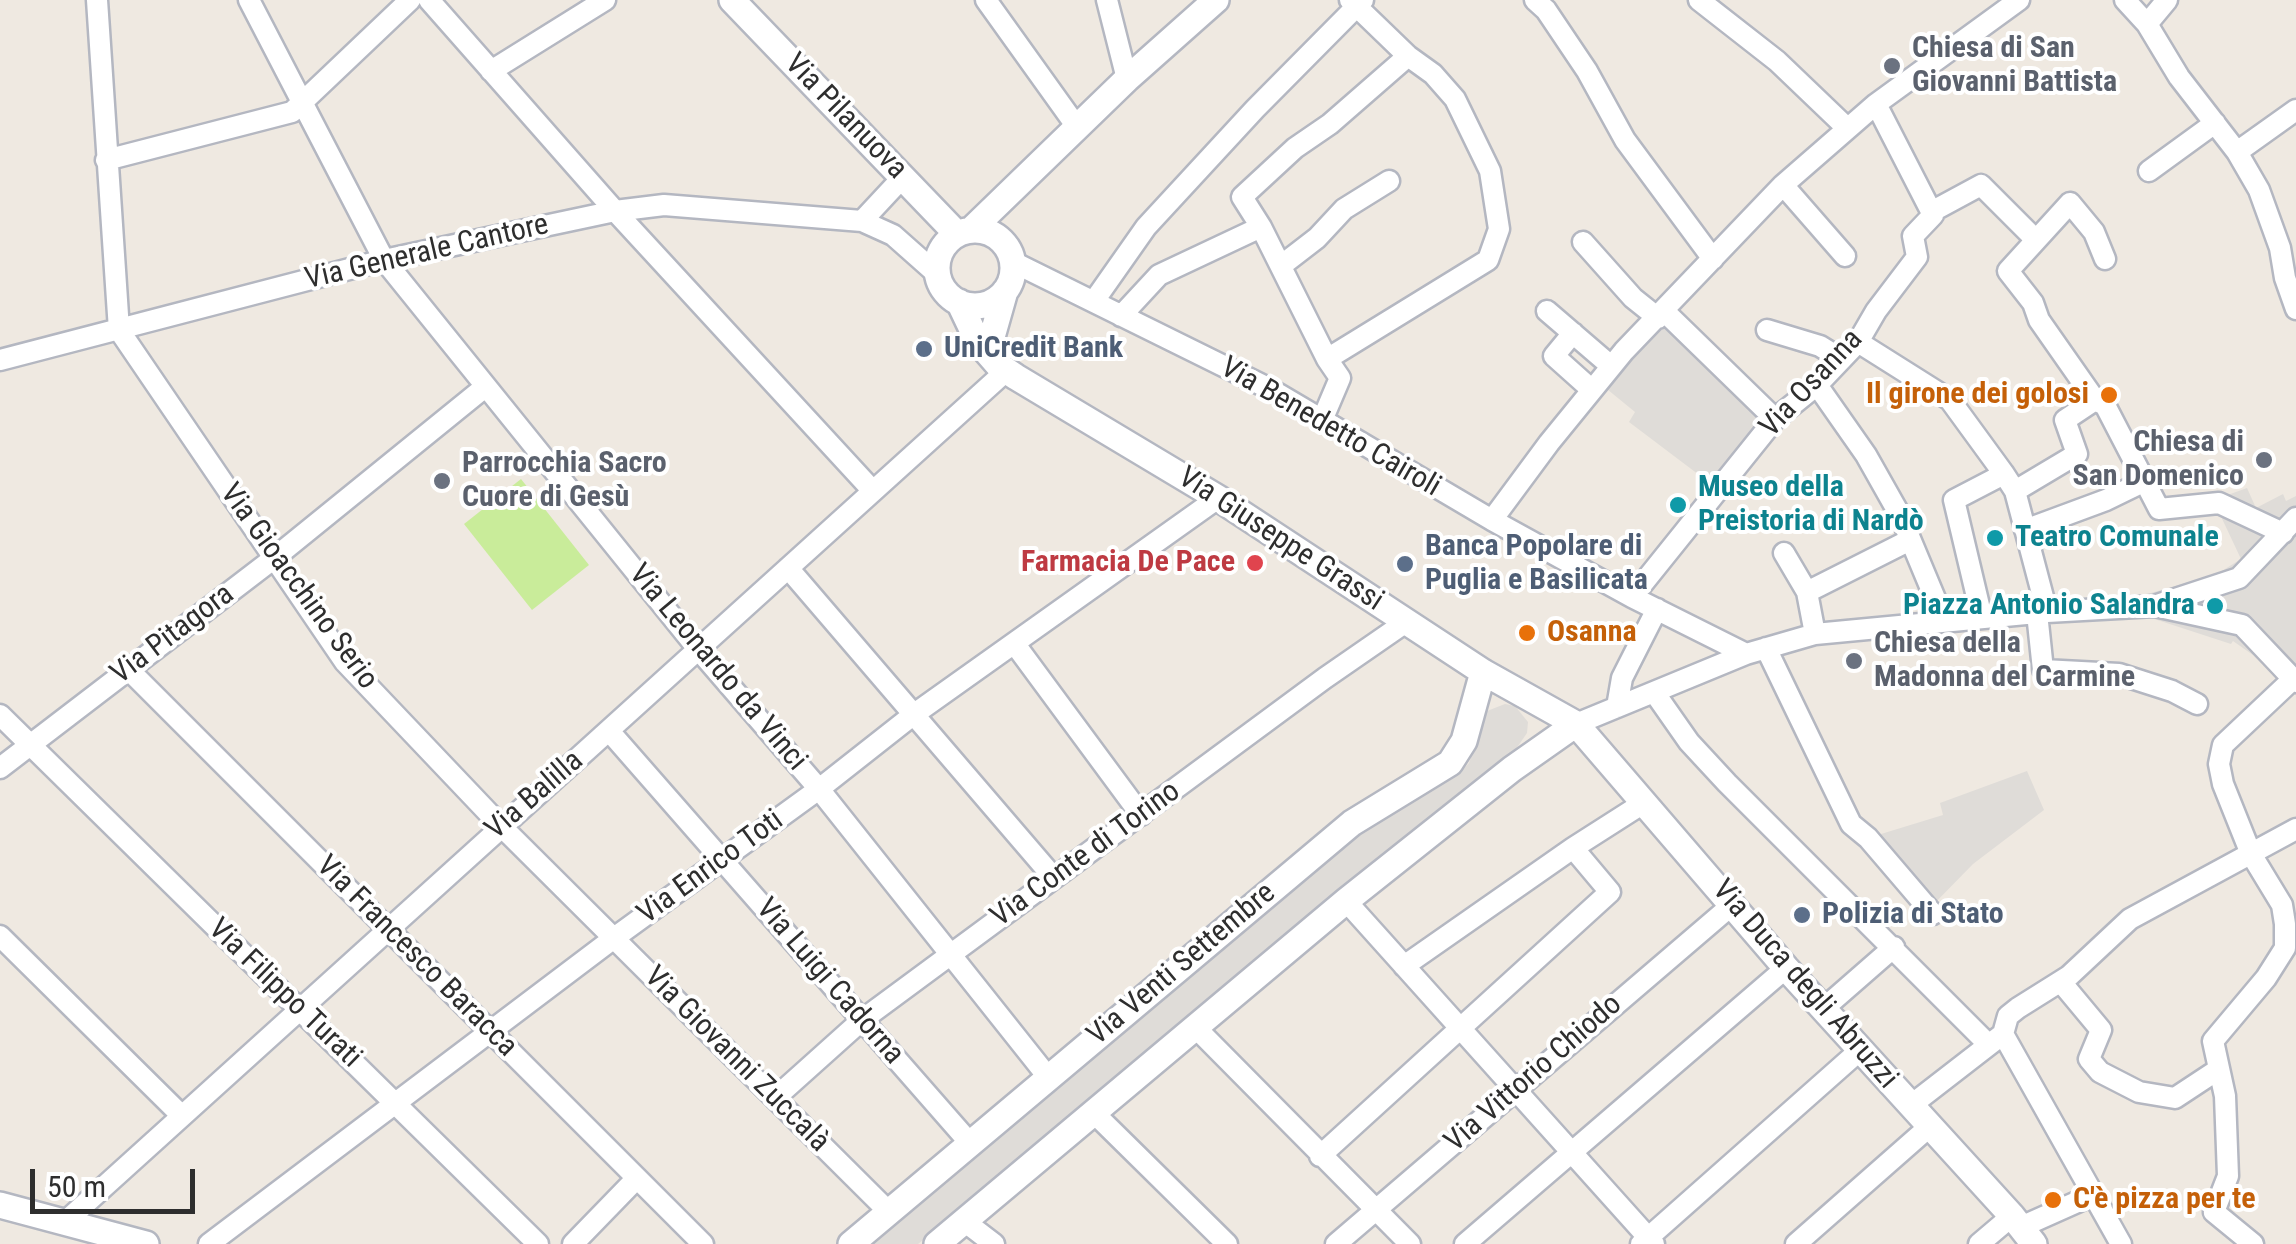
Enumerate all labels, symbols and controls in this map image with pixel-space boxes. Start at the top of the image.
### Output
place label: Chiesa di San Giovanni Battista [1912,31,2117,102]
street label: Via Pilanuova [776,47,914,187]
marker: Chiesa di San Giovanni Battista [1881,55,1903,77]
street label: Via Generale Cantore [302,208,552,298]
street label: Via Osanna [1753,323,1871,445]
place label: UniCredit Bank [944,331,1123,367]
marker: UniCredit Bank [913,338,935,360]
street label: Via Benedetto Cairoli [1213,350,1447,506]
place label: Il girone dei golosi [1866,377,2089,413]
marker: Il girone dei golosi [2098,384,2120,406]
place label: Chiesa di San Domenico [2072,425,2244,496]
place label: Parrocchia Sacro Cuore di Gesù [462,446,667,516]
marker: Chiesa di San Domenico [2253,449,2275,471]
street label: Via Giuseppe Grassi [1171,460,1389,620]
marker: Parrocchia Sacro Cuore di Gesù [431,470,453,492]
place label: Museo della Preistoria di Nardò [1698,470,1924,540]
street label: Via Gioacchino Serio [211,477,385,697]
marker: Museo della Preistoria di Nardò [1667,494,1689,516]
place label: Teatro Comunale [2015,520,2219,556]
marker: Teatro Comunale [1984,527,2006,549]
place label: Banca Popolare di Puglia e Basilicata [1425,529,1648,600]
place label: Farmacia De Pace [1021,545,1235,581]
marker: Farmacia De Pace [1244,552,1266,574]
marker: Banca Popolare di Puglia e Basilicata [1394,553,1416,575]
street label: Via Leonardo da Vinci [620,558,814,778]
street label: Via Pitagora [104,577,242,693]
place label: Piazza Antonio Salandra [1903,588,2195,624]
marker: Piazza Antonio Salandra [2204,595,2226,617]
place label: Osanna [1547,615,1637,651]
marker: Osanna [1516,622,1538,644]
place label: Chiesa della Madonna del Carmine [1874,626,2135,696]
marker: Chiesa della Madonna del Carmine [1843,650,1865,672]
street label: Via Balilla [479,744,591,848]
street label: Via Conte di Torino [984,774,1188,936]
street label: Via Enrico Toti [631,803,791,933]
street label: Via Francesco Baracca [308,849,524,1065]
street label: Via Duca degli Abruzzi [1703,873,1905,1097]
street label: Via Venti Settembre [1081,876,1283,1054]
street label: Via Luigi Cadorna [747,892,911,1072]
place label: Polizia di Stato [1822,897,2004,933]
marker: Polizia di Stato [1791,904,1813,926]
street label: Via Filippo Turati [200,912,368,1076]
street label: Via Giovanni Zuccalà [636,960,836,1160]
street label: Via Vittorio Chiodo [1438,987,1630,1161]
scale bar [35,1149,200,1211]
text: 50 m [47,1169,106,1204]
place label: C'è pizza per te [2073,1182,2256,1218]
marker: C'è pizza per te [2042,1189,2064,1211]

